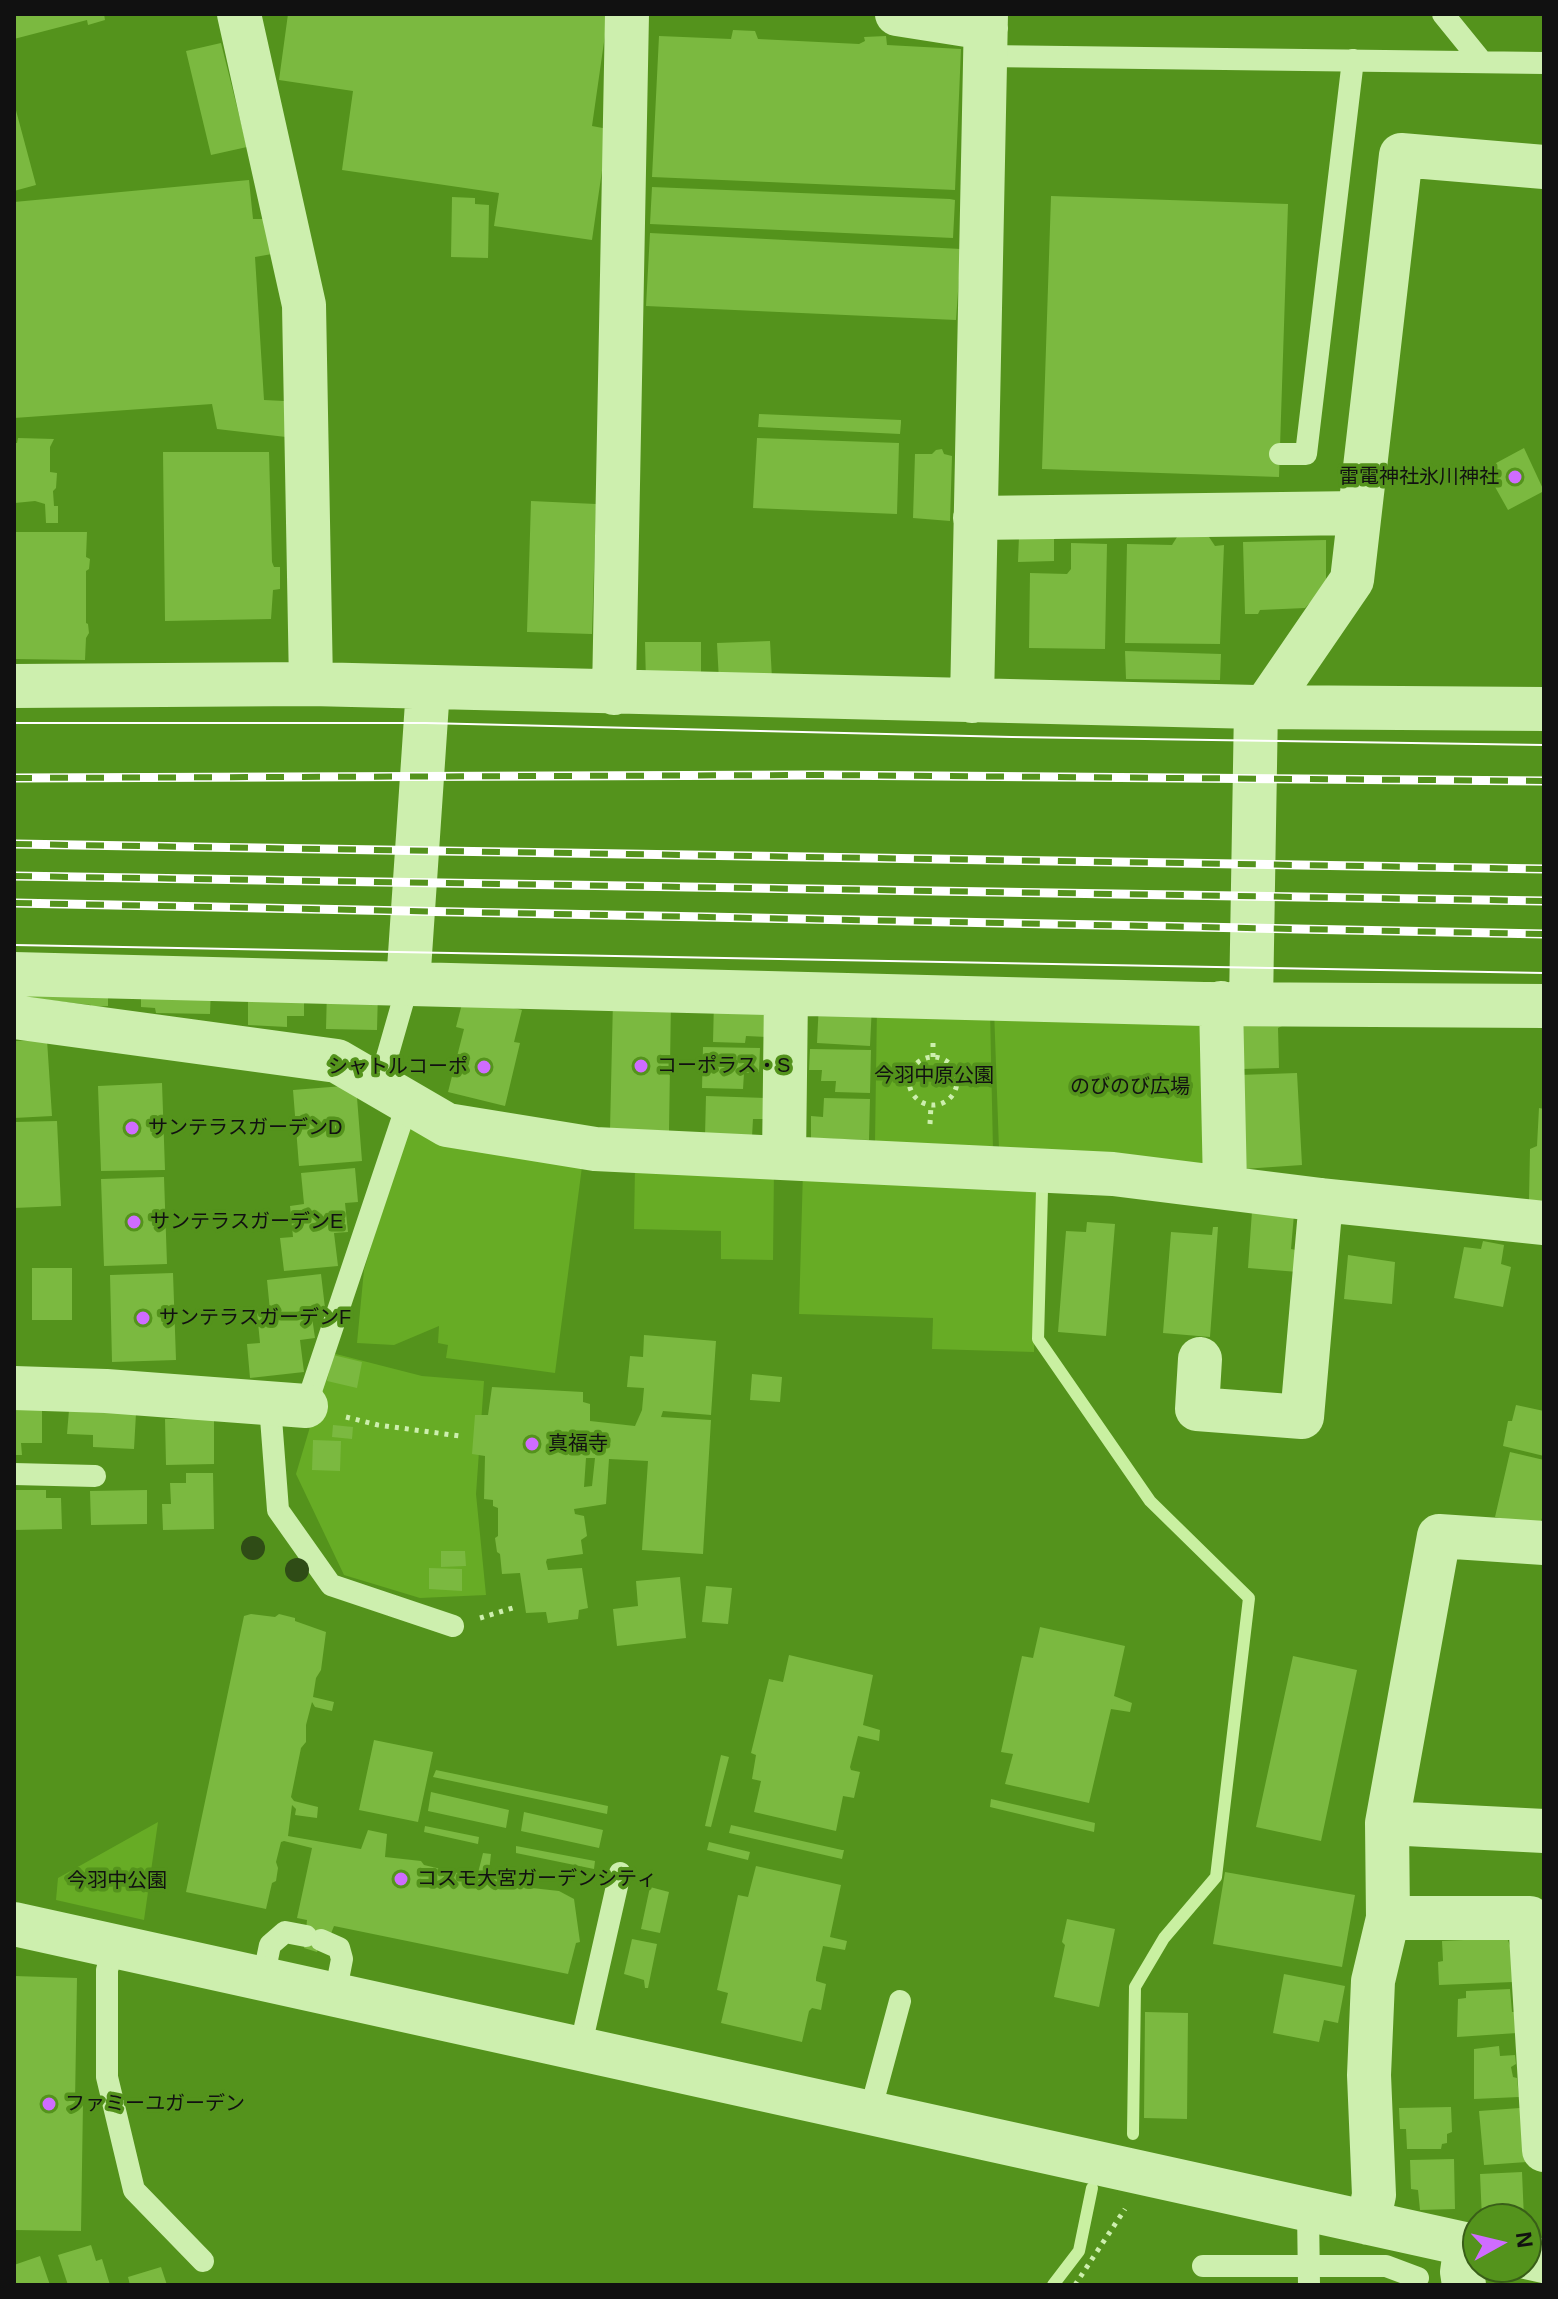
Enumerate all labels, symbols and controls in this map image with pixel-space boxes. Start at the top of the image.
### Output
place label: 雷電神社氷川神社 [1339,465,1499,489]
marker: 雷電神社氷川神社 [1506,468,1524,486]
place label: コーポラス・S [657,1054,790,1078]
place label: シャトルコーポ [328,1055,468,1079]
marker: コーポラス・S [632,1057,650,1075]
marker: シャトルコーポ [475,1058,493,1076]
park label: 今羽中原公園 [874,1064,994,1088]
park label: のびのび広場 [1070,1075,1190,1099]
place label: サンテラスガーデンD [148,1116,342,1140]
marker: サンテラスガーデンD [123,1119,141,1137]
place label: サンテラスガーデンE [150,1210,343,1234]
marker: サンテラスガーデンE [125,1213,143,1231]
place label: サンテラスガーデンF [159,1306,351,1330]
marker: サンテラスガーデンF [134,1309,152,1327]
place label: 真福寺 [548,1432,608,1456]
marker: 真福寺 [523,1435,541,1453]
place label: コスモ大宮ガーデンシティ [417,1867,657,1891]
park label: 今羽中公園 [67,1869,167,1893]
marker: コスモ大宮ガーデンシティ [392,1870,410,1888]
place label: ファミーユガーデン [65,2092,245,2116]
marker: ファミーユガーデン [40,2095,58,2113]
north arrow [1462,2203,1542,2283]
text: N [1511,2230,1538,2249]

